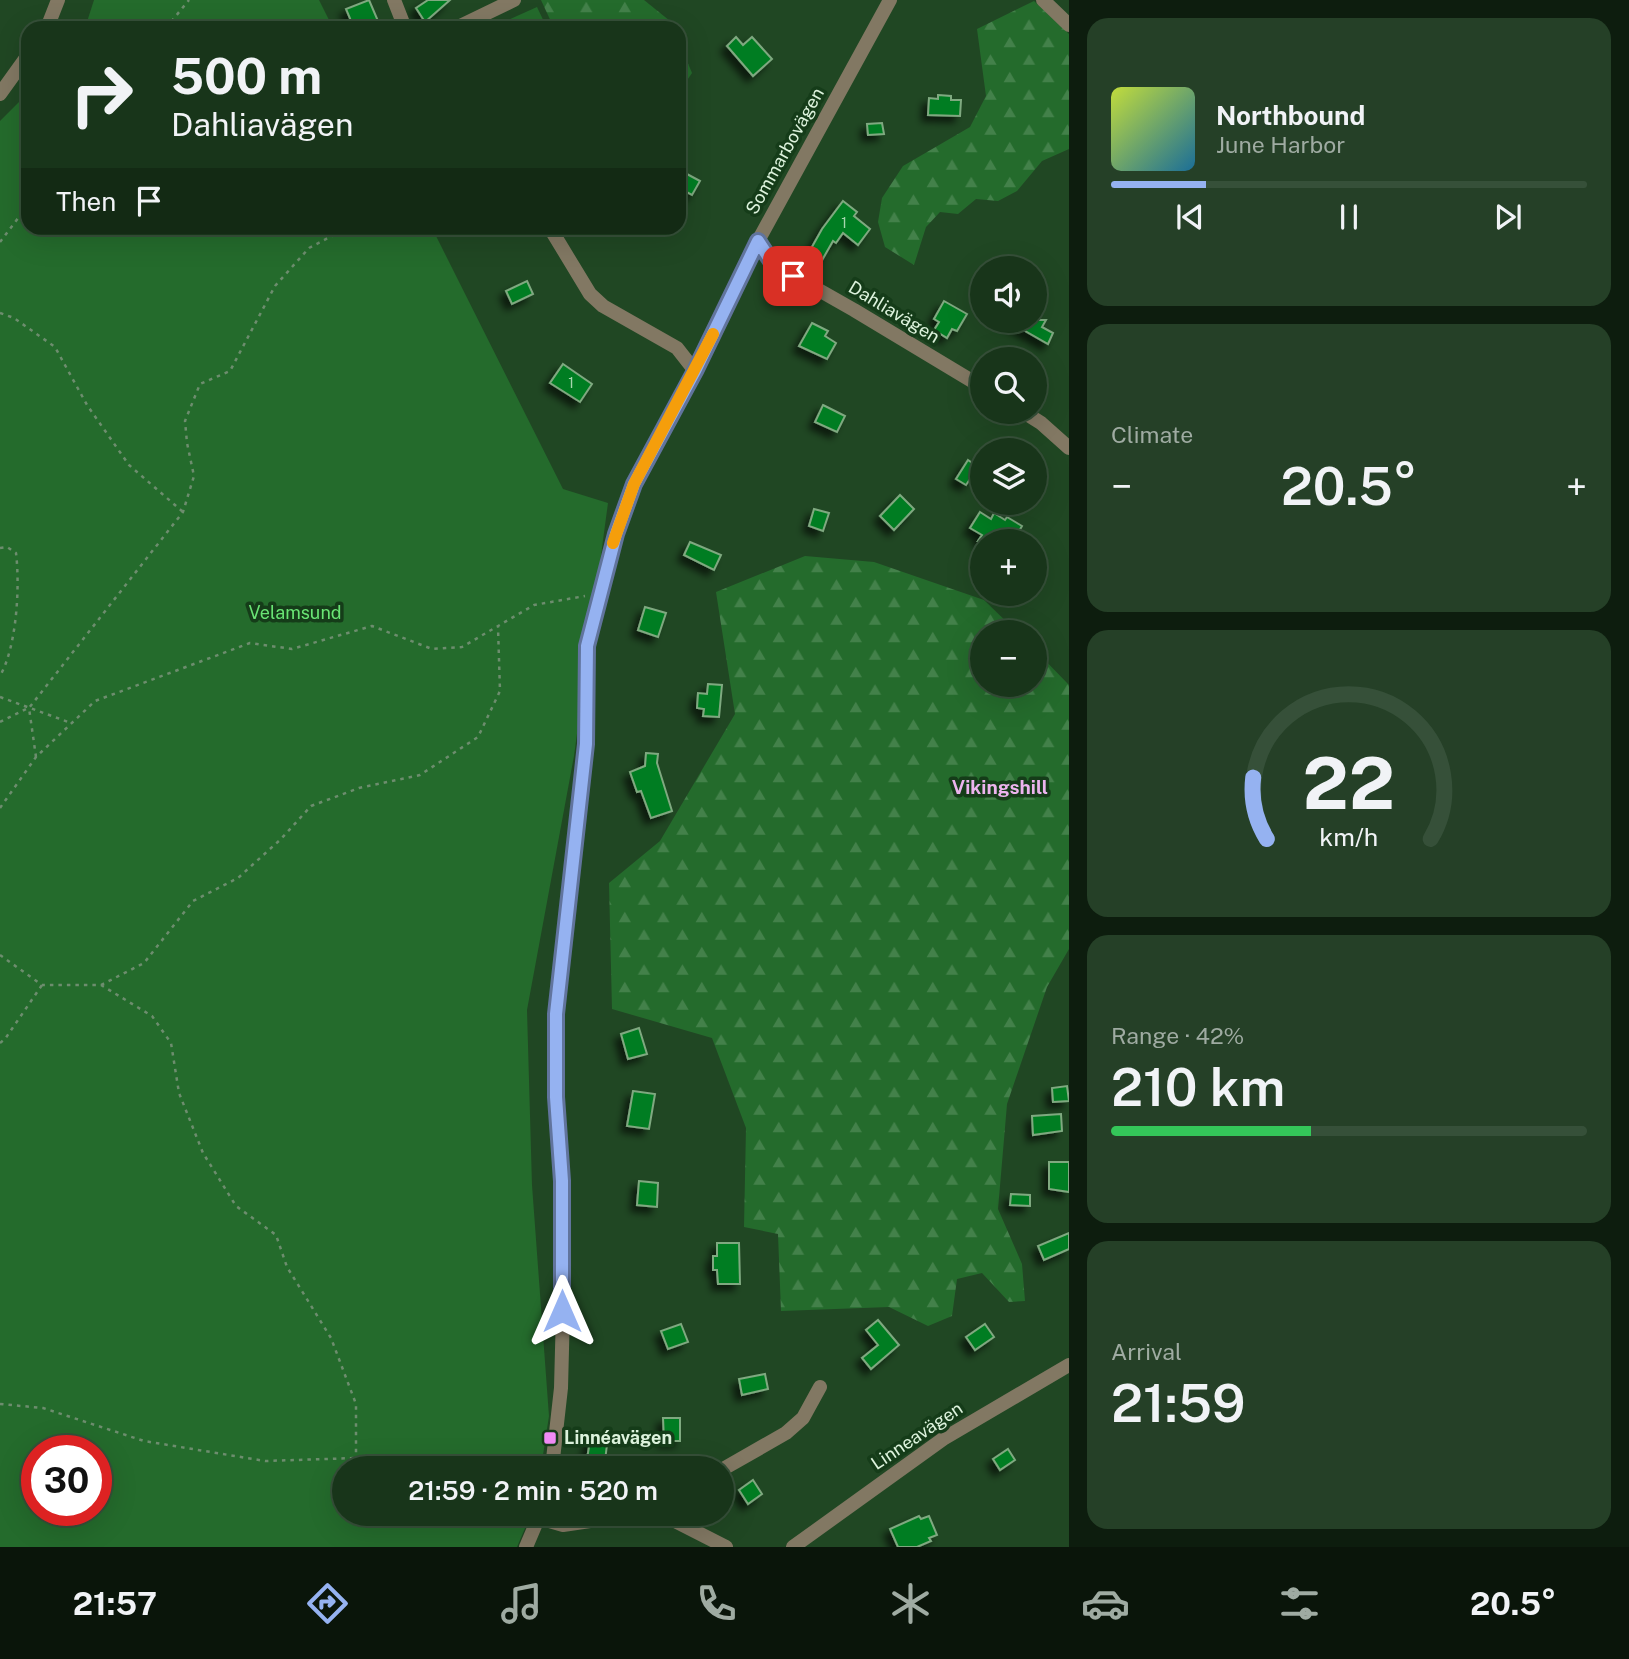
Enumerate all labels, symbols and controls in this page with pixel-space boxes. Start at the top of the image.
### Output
text: 500 m [171,47,322,105]
icon: right [56,49,147,140]
street label: Sommarbovägen [741,84,828,218]
text: Northbound [1216,100,1365,131]
text: Dahliavägen [171,106,353,143]
text: June Harbor [1216,131,1345,158]
icon: arrive [130,182,168,220]
text: Then [56,186,116,217]
icon: previous [1171,198,1209,236]
icon: pause [1330,198,1368,236]
icon: next [1489,198,1527,236]
house number: 1 [841,215,847,231]
pin [763,246,823,306]
map controls [970,256,1047,697]
button: sound [970,256,1047,333]
icon: arrive [774,257,812,295]
street label: Dahliavägen [845,276,944,347]
button: search [970,347,1047,424]
house number: 1 [568,375,574,391]
text: Climate [1111,421,1193,448]
button: layers [970,438,1047,515]
text: 20.5° [1281,456,1417,517]
text: − [1111,464,1132,509]
text: + [1566,464,1587,509]
button: + [970,529,1047,606]
park label: Velamsund [248,602,342,623]
button: − [970,620,1047,697]
text: 22 [1303,741,1395,826]
district label: Vikingshill [952,776,1048,798]
text: km/h [1320,822,1378,852]
text: Range · 42% [1111,1022,1244,1049]
text: 210 km [1111,1057,1285,1118]
position arrow [525,1274,599,1348]
text: Arrival [1111,1338,1182,1365]
text: 21:59 [1111,1373,1246,1434]
street label: Linneavägen [867,1397,966,1474]
place label: Linnéavägen [564,1427,672,1448]
marker: Linnéavägen [542,1430,558,1446]
speed limit sign: 30 [21,1435,112,1526]
text: 21:59 · 2 min · 520 m [408,1475,658,1506]
icon: directions [303,1579,352,1628]
icon: music [497,1579,546,1628]
icon: phone [692,1579,741,1628]
icon: climate [886,1579,935,1628]
icon: car [1081,1579,1130,1628]
icon: filters [1275,1579,1324,1628]
text: 21:57 [73,1585,157,1622]
text: 20.5° [1470,1585,1556,1622]

